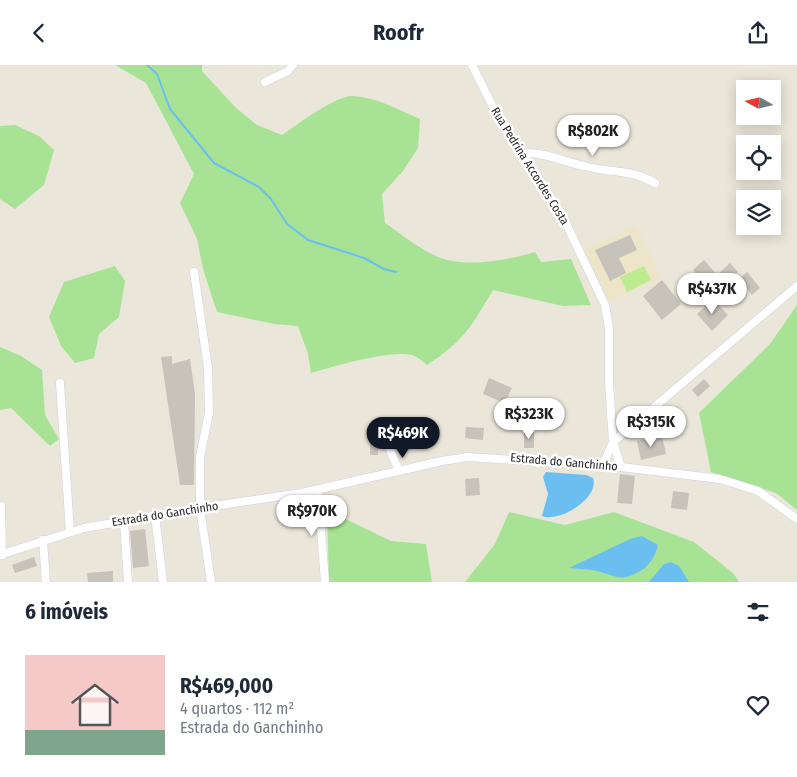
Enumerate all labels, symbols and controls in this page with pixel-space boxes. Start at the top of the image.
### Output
icon: back [25,19,53,47]
text: Roofr [373,19,424,46]
icon: share [744,19,772,47]
north arrow [736,80,781,125]
map controls [736,80,781,235]
street label: Rua Pedrina Accordes Costa [488,105,572,227]
pin: R$802K [552,114,634,157]
text: R$802K [568,121,618,140]
button: locate [736,135,781,180]
button: layers [736,190,781,235]
pin: R$437K [671,273,753,315]
text: R$437K [688,279,736,298]
pin: R$323K [488,397,570,440]
text: R$323K [505,404,553,423]
pin: R$315K [610,405,692,448]
text: R$315K [627,412,675,431]
pin: R$469K [362,417,444,459]
text: R$469K [378,423,428,442]
street label: Estrada do Ganchinho [510,450,618,474]
pin: R$970K [271,495,353,537]
street label: Estrada do Ganchinho [111,499,219,529]
text: R$970K [287,501,337,520]
icon: filters [744,598,772,626]
text: 6 imóveis [25,599,108,625]
text: R$469,000 [180,673,273,699]
icon: home [65,675,125,735]
icon: heart [744,691,772,719]
text: 4 quartos · 112 m² [180,699,294,718]
text: Estrada do Ganchinho [180,718,323,737]

